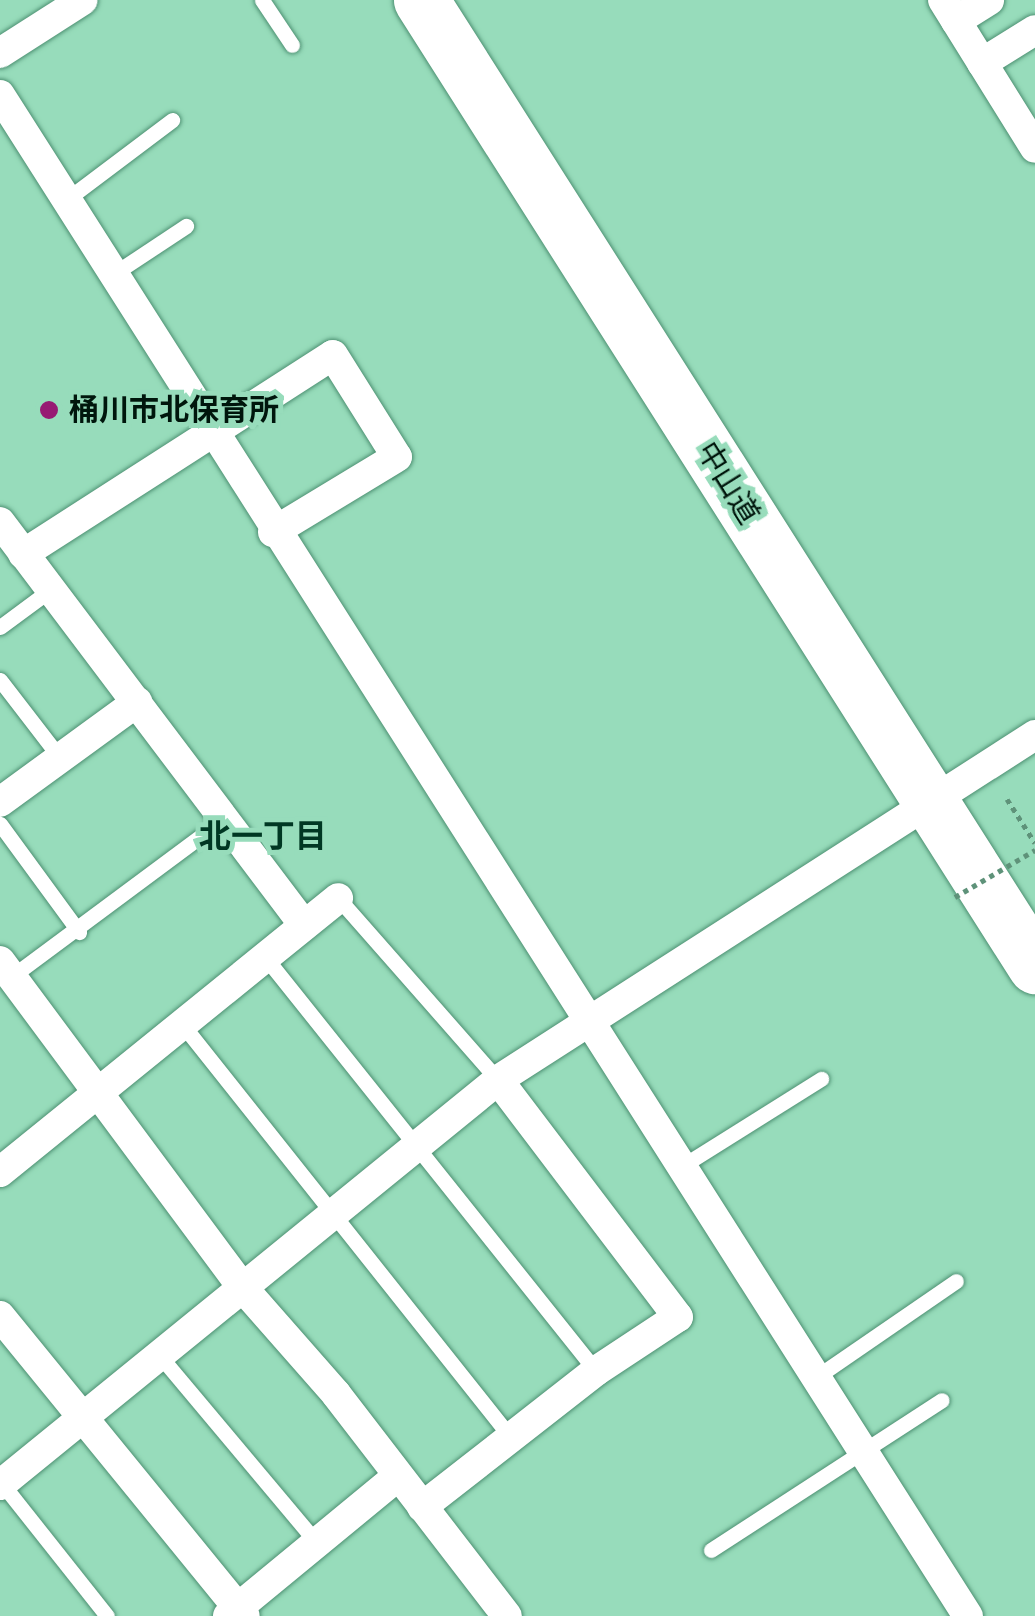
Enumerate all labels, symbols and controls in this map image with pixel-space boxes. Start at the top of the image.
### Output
place label: 桶川市北保育所 [69,392,279,428]
marker: 桶川市北保育所 [38,399,60,421]
street label: 中山道 [689,435,767,531]
district label: 北一丁目 [199,817,327,855]

